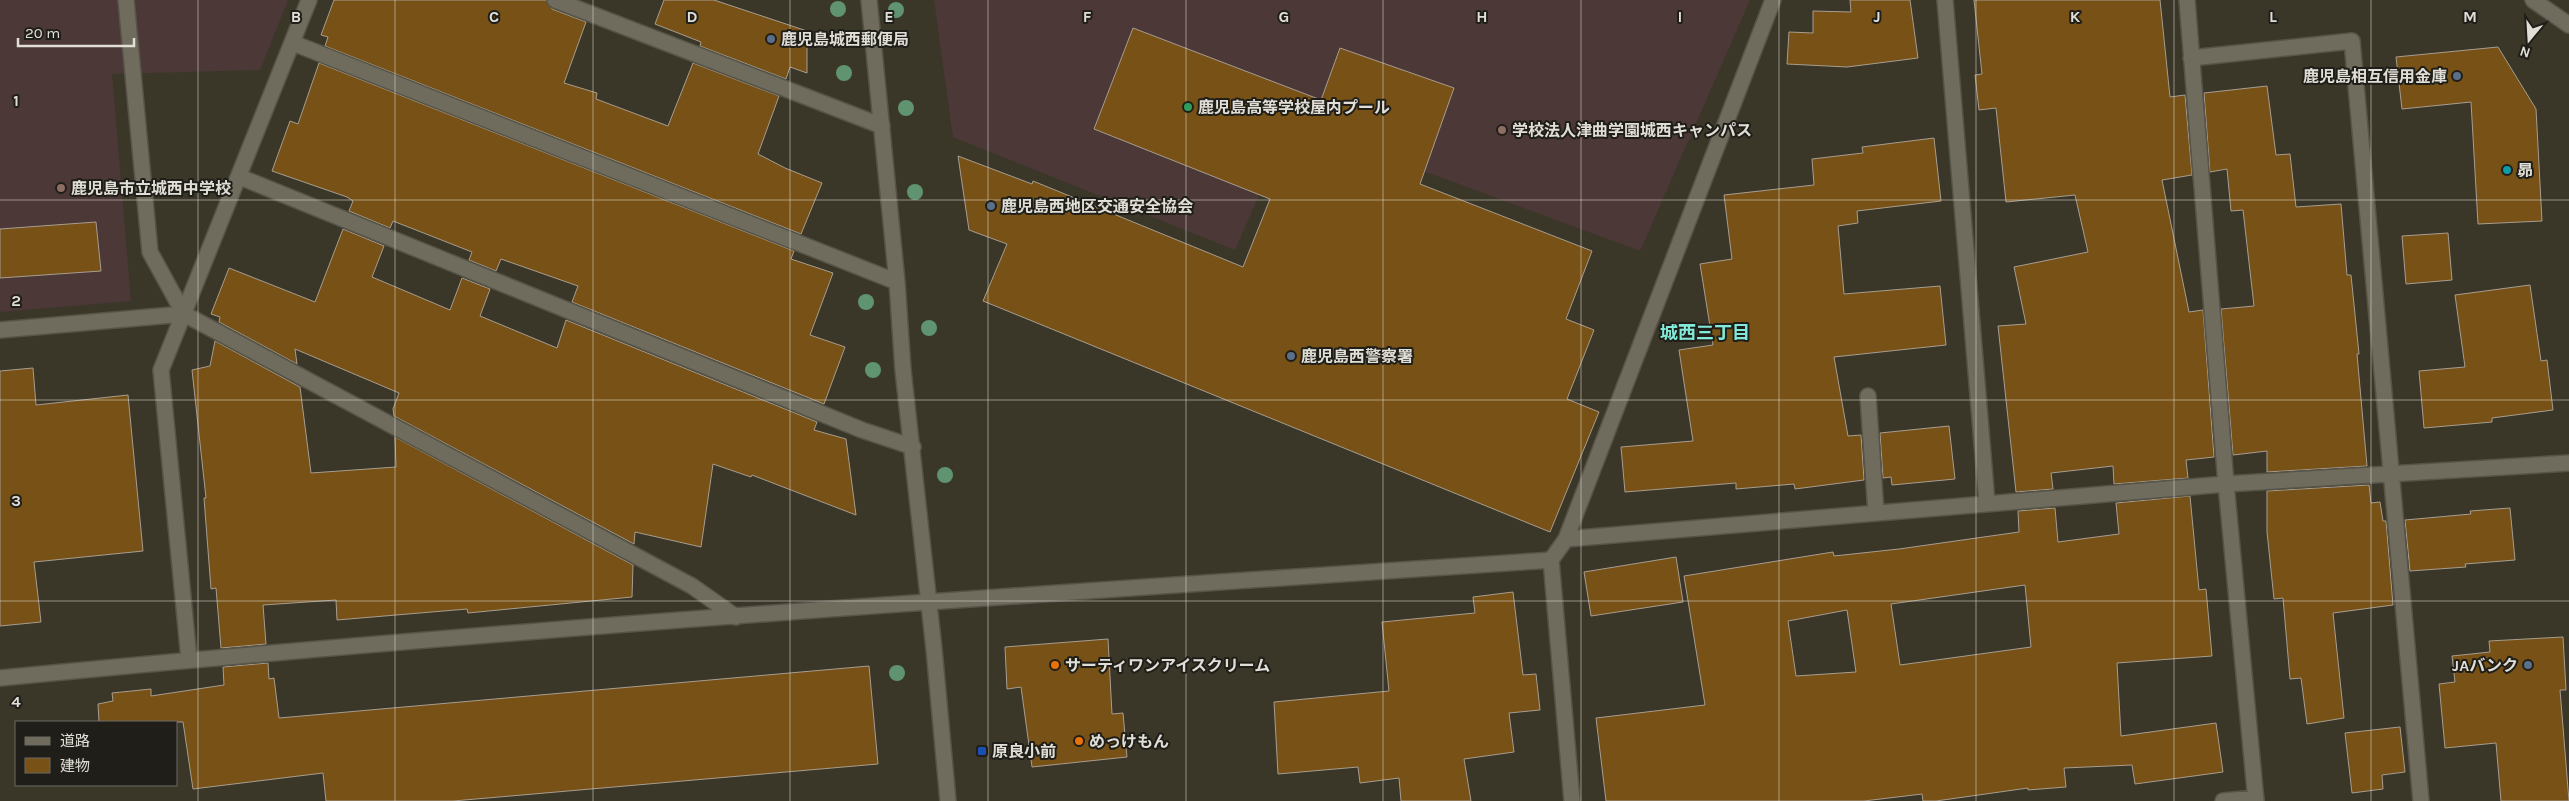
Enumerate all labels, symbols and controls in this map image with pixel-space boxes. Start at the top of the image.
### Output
text: B [291,7,301,26]
text: C [489,7,499,26]
text: D [687,7,698,26]
text: E [884,7,894,26]
text: F [1083,7,1092,26]
text: G [1279,7,1289,26]
text: H [1476,7,1488,26]
text: I [1678,7,1682,26]
text: J [1873,7,1881,26]
text: K [2070,7,2081,26]
text: L [2269,7,2277,26]
text: M [2463,7,2477,26]
scale bar [18,15,134,47]
north arrow [2504,15,2554,65]
text: 20 m [25,24,60,42]
place label: 鹿児島城西郵便局 [781,30,909,49]
marker: 鹿児島城西郵便局 [765,33,777,45]
text: N [2518,42,2533,62]
place label: 鹿児島相互信用金庫 [2303,67,2447,86]
marker: 鹿児島相互信用金庫 [2451,70,2463,82]
text: 1 [13,91,19,110]
place label: 鹿児島高等学校屋内プール [1198,98,1390,117]
marker: 鹿児島高等学校屋内プール [1182,101,1194,113]
place label: 学校法人津曲学園城西キャンパス [1512,121,1752,140]
marker: 学校法人津曲学園城西キャンパス [1496,124,1508,136]
place label: 昴 [2517,161,2533,180]
marker: 昴 [2501,164,2513,176]
place label: 鹿児島市立城西中学校 [71,179,231,198]
marker: 鹿児島市立城西中学校 [55,182,67,194]
place label: 鹿児島西地区交通安全協会 [1001,197,1193,216]
marker: 鹿児島西地区交通安全協会 [985,200,997,212]
text: 2 [11,291,21,310]
district label: 城西三丁目 [1660,322,1750,344]
place label: 鹿児島西警察署 [1301,347,1413,366]
marker: 鹿児島西警察署 [1285,350,1297,362]
text: 3 [11,491,21,510]
place label: サーティワンアイスクリーム [1065,656,1270,675]
place label: JAバンク [2452,656,2518,675]
marker: サーティワンアイスクリーム [1049,659,1061,671]
marker: JAバンク [2522,659,2534,671]
text: 4 [11,692,21,711]
legend [15,721,178,786]
text: 道路 [60,732,90,750]
place label: めっけもん [1089,732,1169,751]
marker: めっけもん [1073,735,1085,747]
place label: 原良小前 [992,742,1056,761]
marker: 原良小前 [976,745,988,757]
text: 建物 [60,757,90,775]

